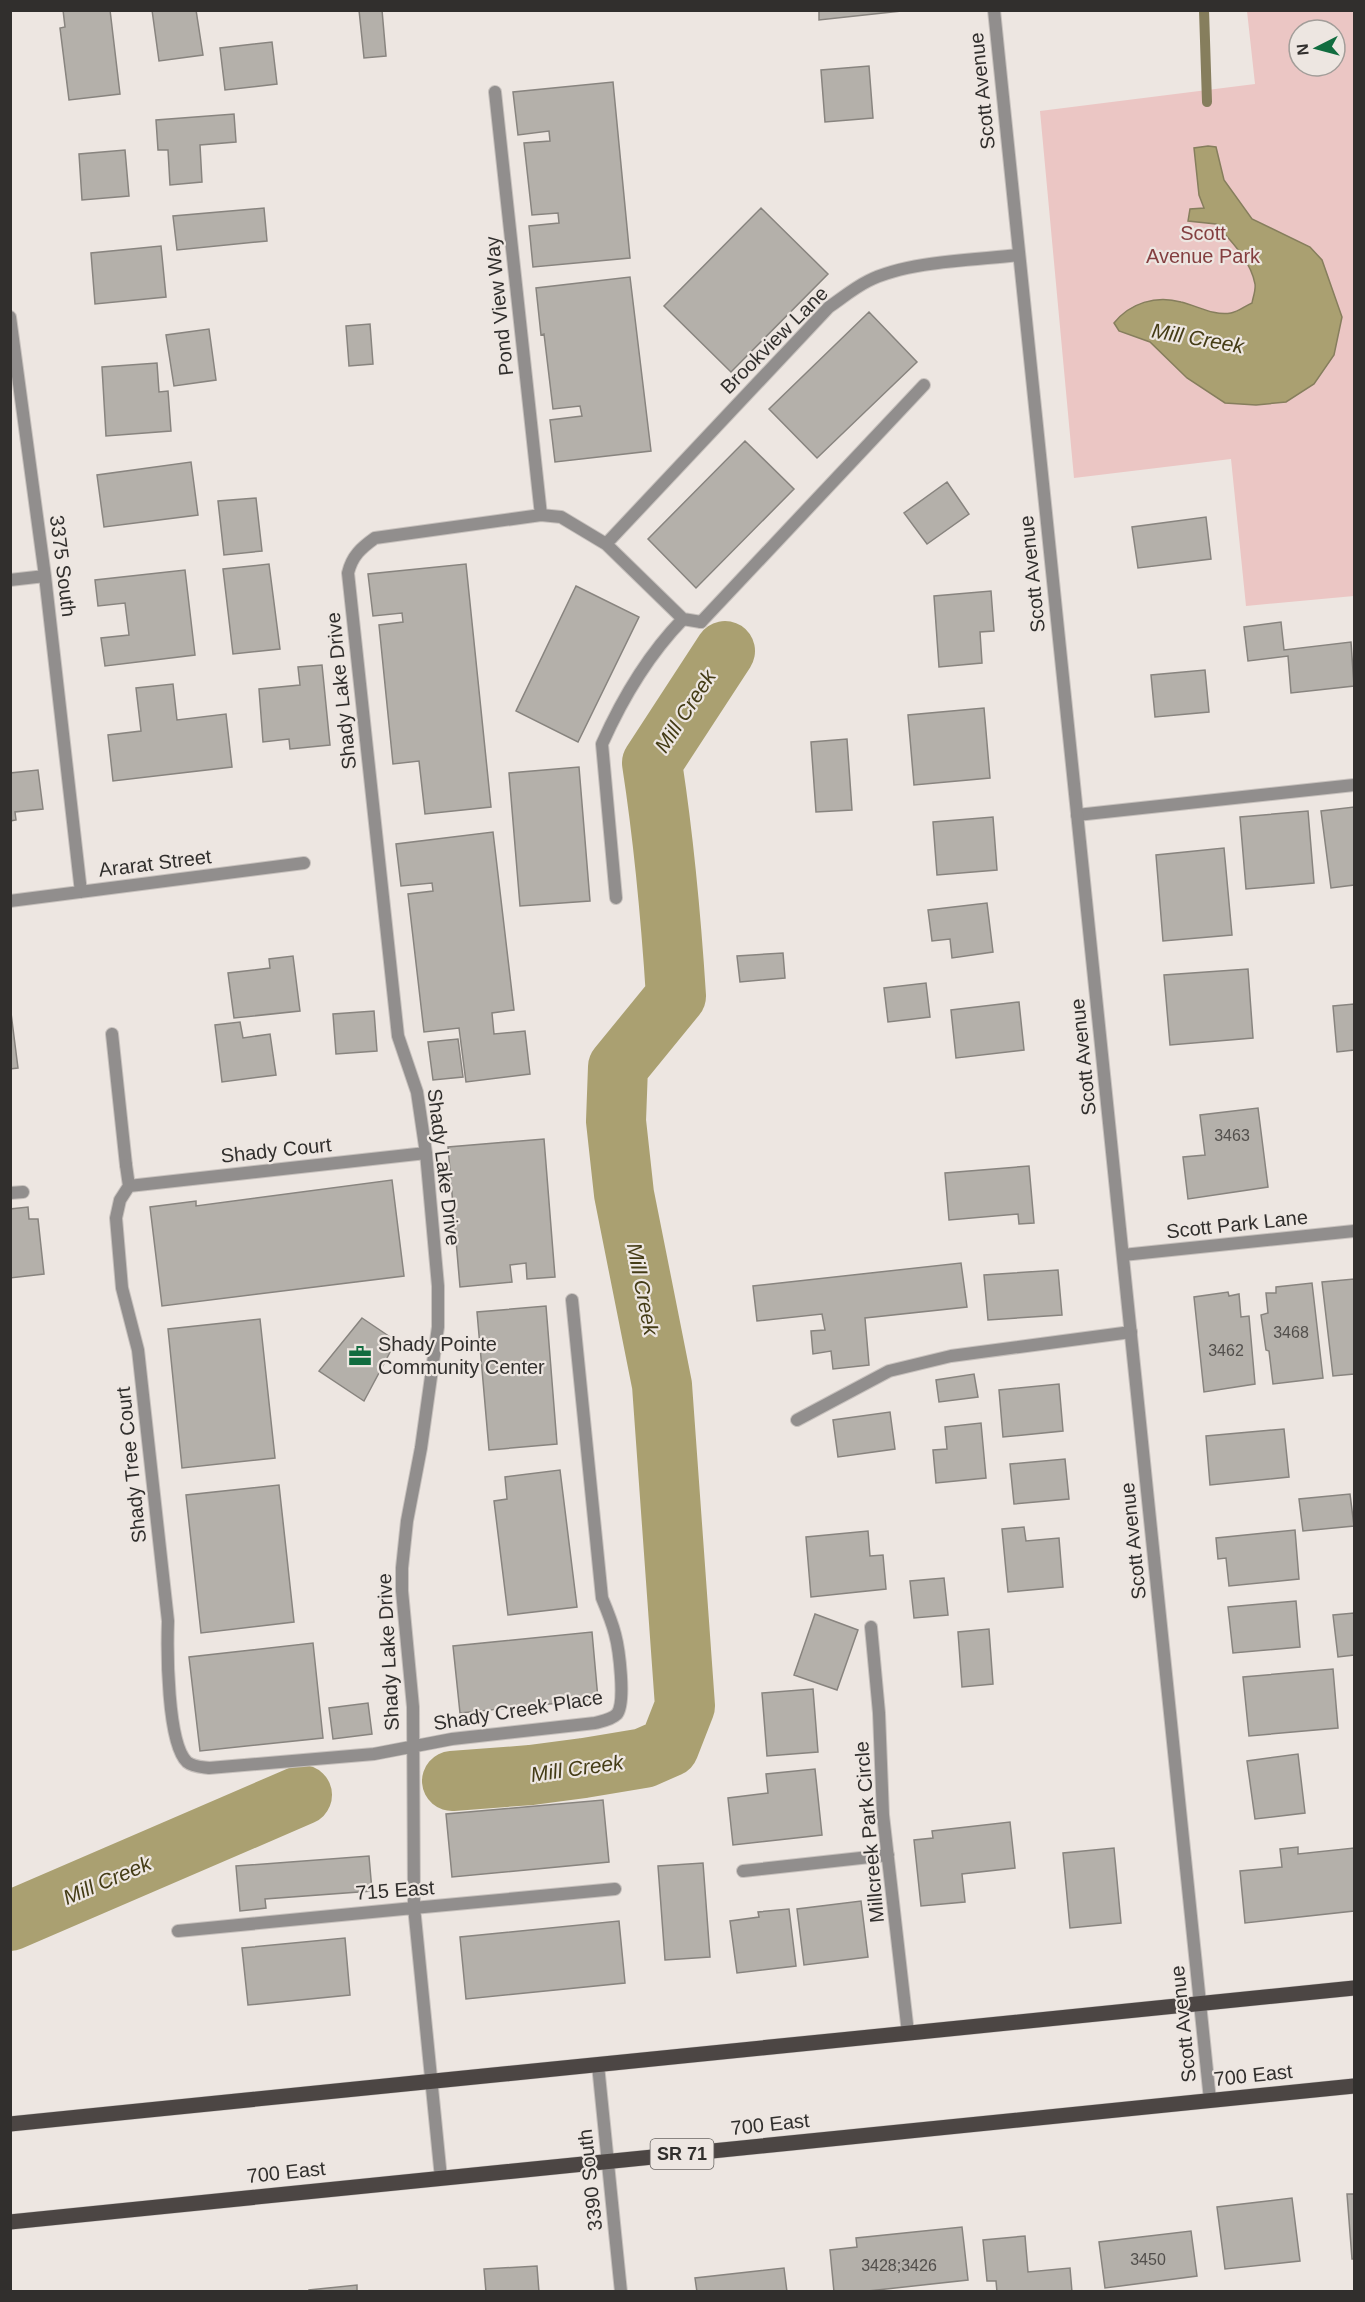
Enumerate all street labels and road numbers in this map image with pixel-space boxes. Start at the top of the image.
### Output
street label: Scott Avenue [965,31,999,151]
street label: Pond View Way [481,235,517,377]
street label: Brookview Lane [716,282,832,398]
street label: 3375 South [46,514,80,618]
street label: Scott Avenue [1015,514,1049,634]
street label: Shady Lake Drive [322,611,360,771]
street label: Ararat Street [97,845,213,881]
street label: Scott Avenue [1066,997,1100,1117]
street label: Shady Lake Drive [423,1087,465,1247]
street label: Shady Court [220,1133,333,1167]
street label: Scott Park Lane [1165,1206,1309,1242]
street label: Shady Tree Court [112,1385,150,1544]
street label: Scott Avenue [1116,1481,1150,1601]
street label: Shady Lake Drive [373,1573,403,1731]
street label: Shady Creek Place [432,1686,604,1734]
street label: Millcreek Park Circle [850,1740,888,1924]
street label: 715 East [355,1876,436,1904]
street label: Scott Avenue [1166,1964,1200,2084]
street label: 700 East [1213,2060,1294,2090]
street label: 700 East [730,2109,811,2139]
street label: 3390 South [574,2128,606,2232]
road number: SR 71 [650,2139,714,2169]
street label: 700 East [246,2157,327,2187]

